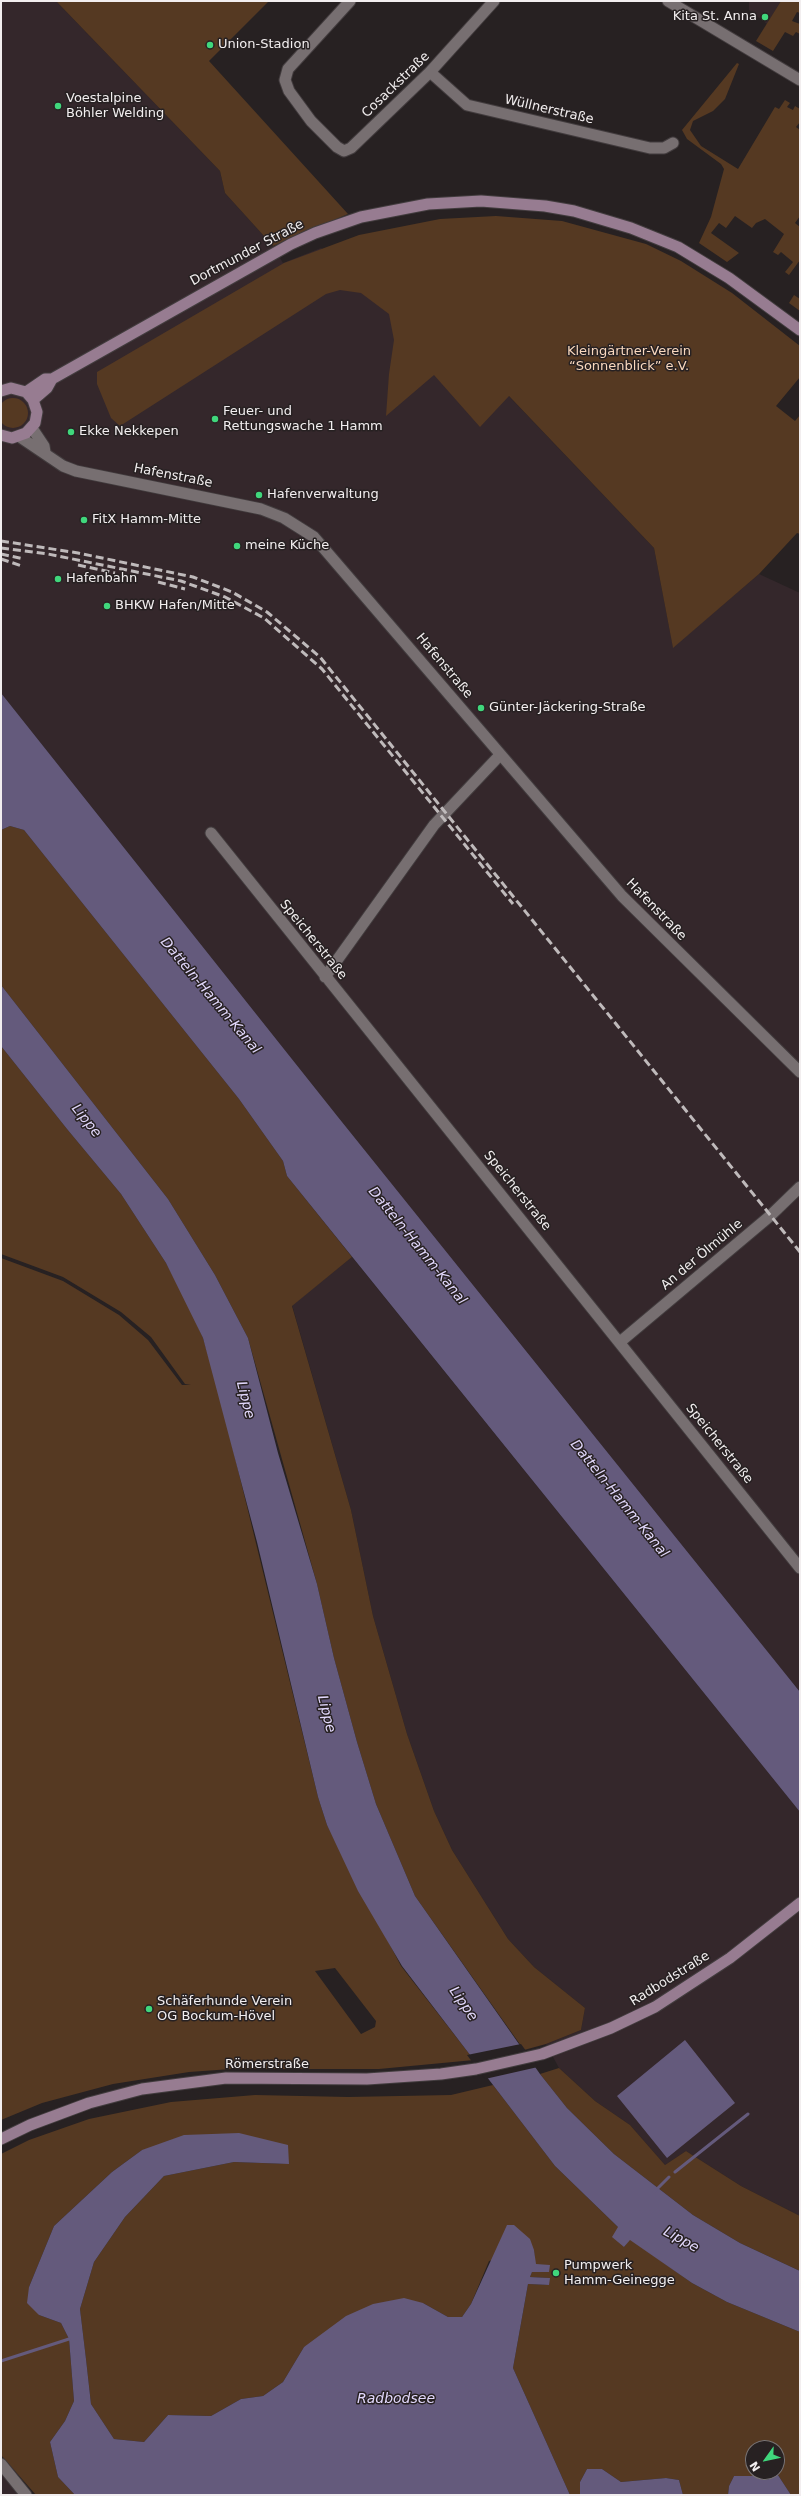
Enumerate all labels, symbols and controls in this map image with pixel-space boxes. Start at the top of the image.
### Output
place label: Kita St. Anna [673,9,757,25]
marker: Kita St. Anna [760,12,770,22]
place label: Union-Stadion [218,37,310,53]
marker: Union-Stadion [205,40,215,50]
street label: Cosackstraße [359,49,433,121]
place label: Voestalpine Böhler Welding [66,91,164,122]
street label: Wüllnerstraße [503,92,595,128]
marker: Voestalpine Böhler Welding [53,101,63,111]
street label: Dortmunder Straße [188,217,306,289]
park label: Kleingärtner-Verein “Sonnenblick” e.V. [567,344,691,375]
place label: Feuer- und Rettungswache 1 Hamm [223,404,383,435]
marker: Feuer- und Rettungswache 1 Hamm [210,414,220,424]
place label: Ekke Nekkepen [79,424,179,440]
marker: Ekke Nekkepen [66,427,76,437]
street label: Hafenstraße [132,461,214,491]
place label: Hafenverwaltung [267,487,379,503]
marker: Hafenverwaltung [254,490,264,500]
place label: FitX Hamm-Mitte [92,512,201,528]
marker: FitX Hamm-Mitte [79,515,89,525]
place label: meine Küche [245,538,329,554]
marker: meine Küche [232,541,242,551]
place label: Hafenbahn [66,571,137,587]
marker: Hafenbahn [53,574,63,584]
place label: BHKW Hafen/Mitte [115,598,235,614]
marker: BHKW Hafen/Mitte [102,601,112,611]
street label: Hafenstraße [412,630,476,702]
place label: Günter-Jäckering-Straße [489,700,646,716]
marker: Günter-Jäckering-Straße [476,703,486,713]
street label: Hafenstraße [623,876,689,944]
street label: Speicherstraße [276,897,350,983]
water label: Datteln-Hamm-Kanal [156,934,264,1058]
water label: Lippe [67,1101,105,1141]
street label: Speicherstraße [480,1148,554,1234]
water label: Datteln-Hamm-Kanal [364,1184,470,1308]
street label: An der Ölmühle [658,1216,746,1294]
water label: Lippe [232,1379,258,1421]
street label: Speicherstraße [682,1401,756,1487]
water label: Datteln-Hamm-Kanal [566,1437,672,1561]
water label: Lippe [313,1693,339,1735]
street label: Radbodstraße [627,1948,713,2010]
water label: Lippe [445,1984,481,2024]
place label: Schäferhunde Verein OG Bockum-Hövel [157,1994,292,2025]
marker: Schäferhunde Verein OG Bockum-Hövel [144,2004,154,2014]
street label: Römerstraße [225,2057,309,2073]
water label: Lippe [660,2223,702,2257]
place label: Pumpwerk Hamm-Geinegge [564,2258,675,2289]
marker: Pumpwerk Hamm-Geinegge [551,2268,561,2278]
water label: Radbodsee [357,2391,435,2407]
north arrow [745,2440,785,2480]
text: N [747,2459,763,2474]

